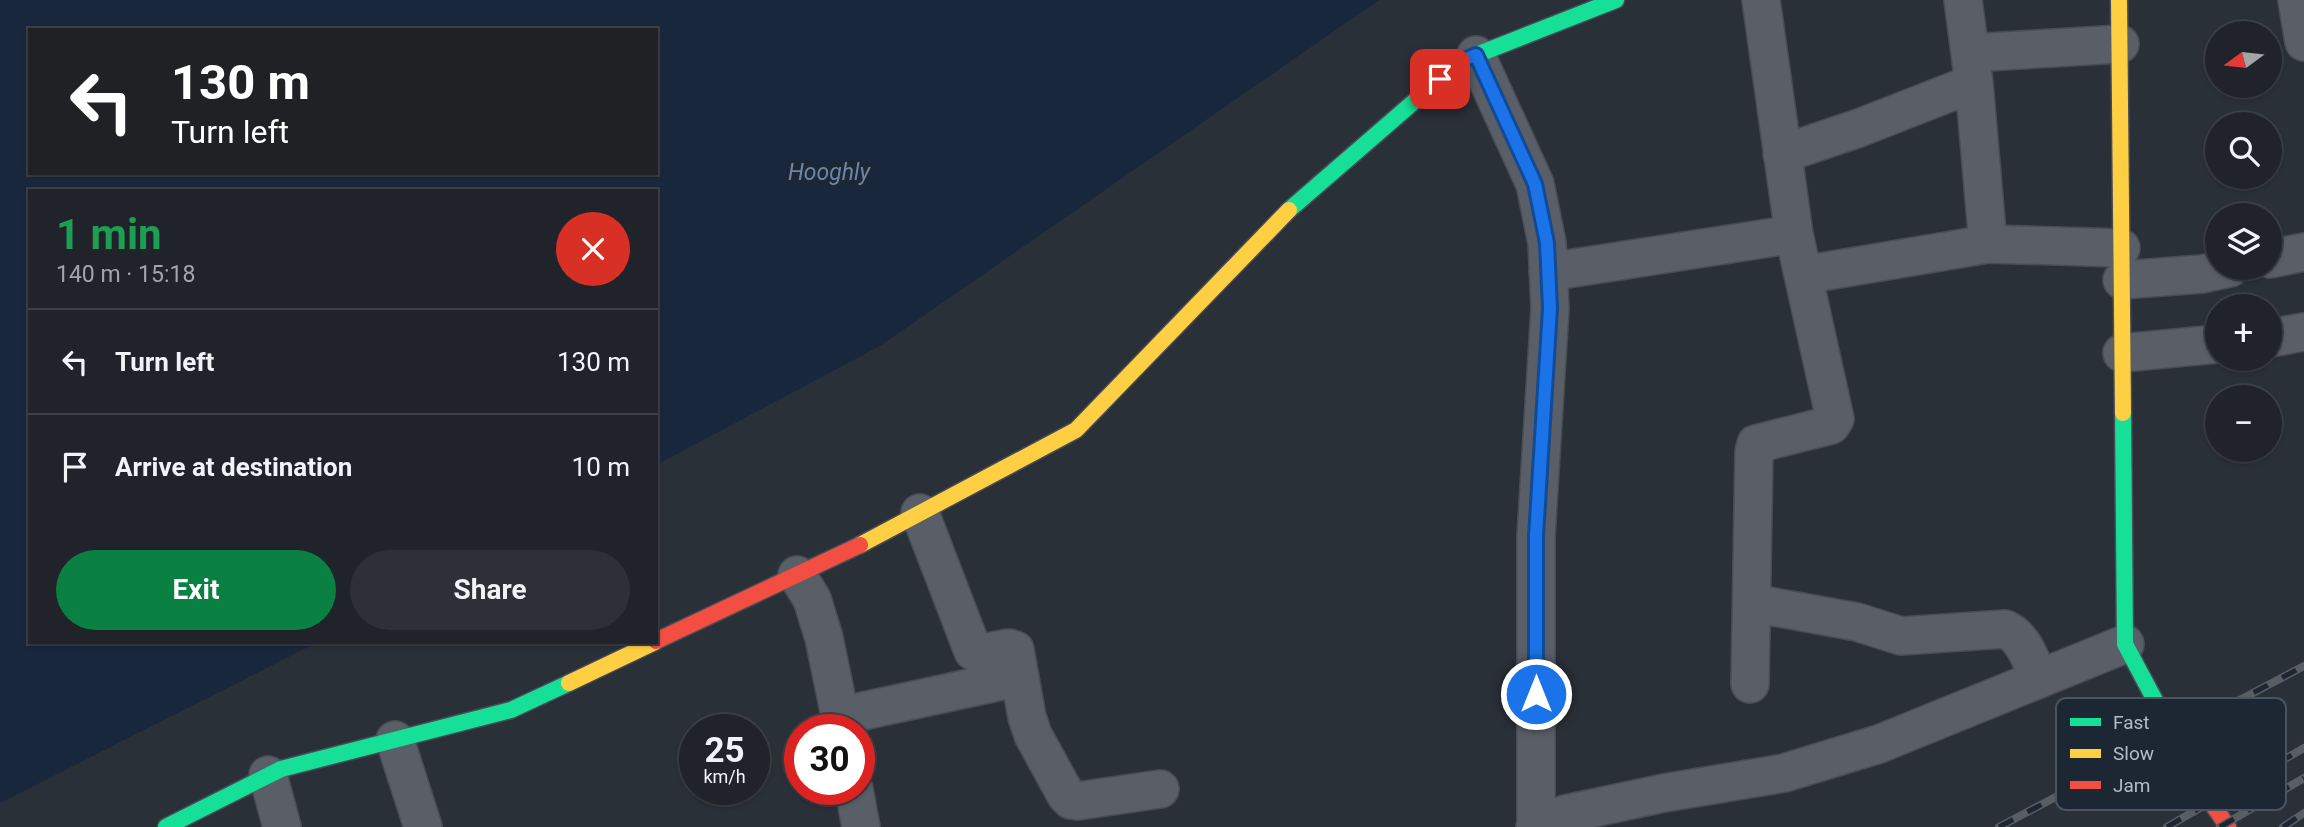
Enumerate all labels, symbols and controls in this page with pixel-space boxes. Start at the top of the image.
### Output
north arrow [2205,21,2282,98]
map controls [2205,21,2282,462]
pin [1410,49,1470,109]
text: 130 m [171,54,310,111]
icon: left [56,56,147,147]
icon: arrive [1421,60,1459,98]
button: search [2205,112,2282,189]
text: Turn left [171,113,289,151]
water label: Hooghly [788,159,872,186]
button: layers [2205,203,2282,280]
text: 1 min [56,210,162,259]
button: close [556,212,630,286]
text: 140 m · 15:18 [56,261,195,288]
button: + [2205,294,2282,371]
icon: left [56,343,94,381]
text: Turn left [115,347,214,377]
text: 130 m [557,347,630,377]
button: − [2205,385,2282,462]
icon: arrive [56,448,94,486]
text: Arrive at destination [115,452,352,482]
text: 10 m [572,452,630,482]
button: Exit [56,550,336,630]
button: Share [350,550,630,630]
position arrow [1499,657,1573,731]
legend [2056,698,2286,810]
text: Fast [2113,711,2150,734]
speed limit sign: 30 [784,714,875,805]
text: 25 [704,730,745,771]
text: Slow [2113,742,2154,765]
text: km/h [703,766,746,787]
text: Jam [2113,774,2150,797]

